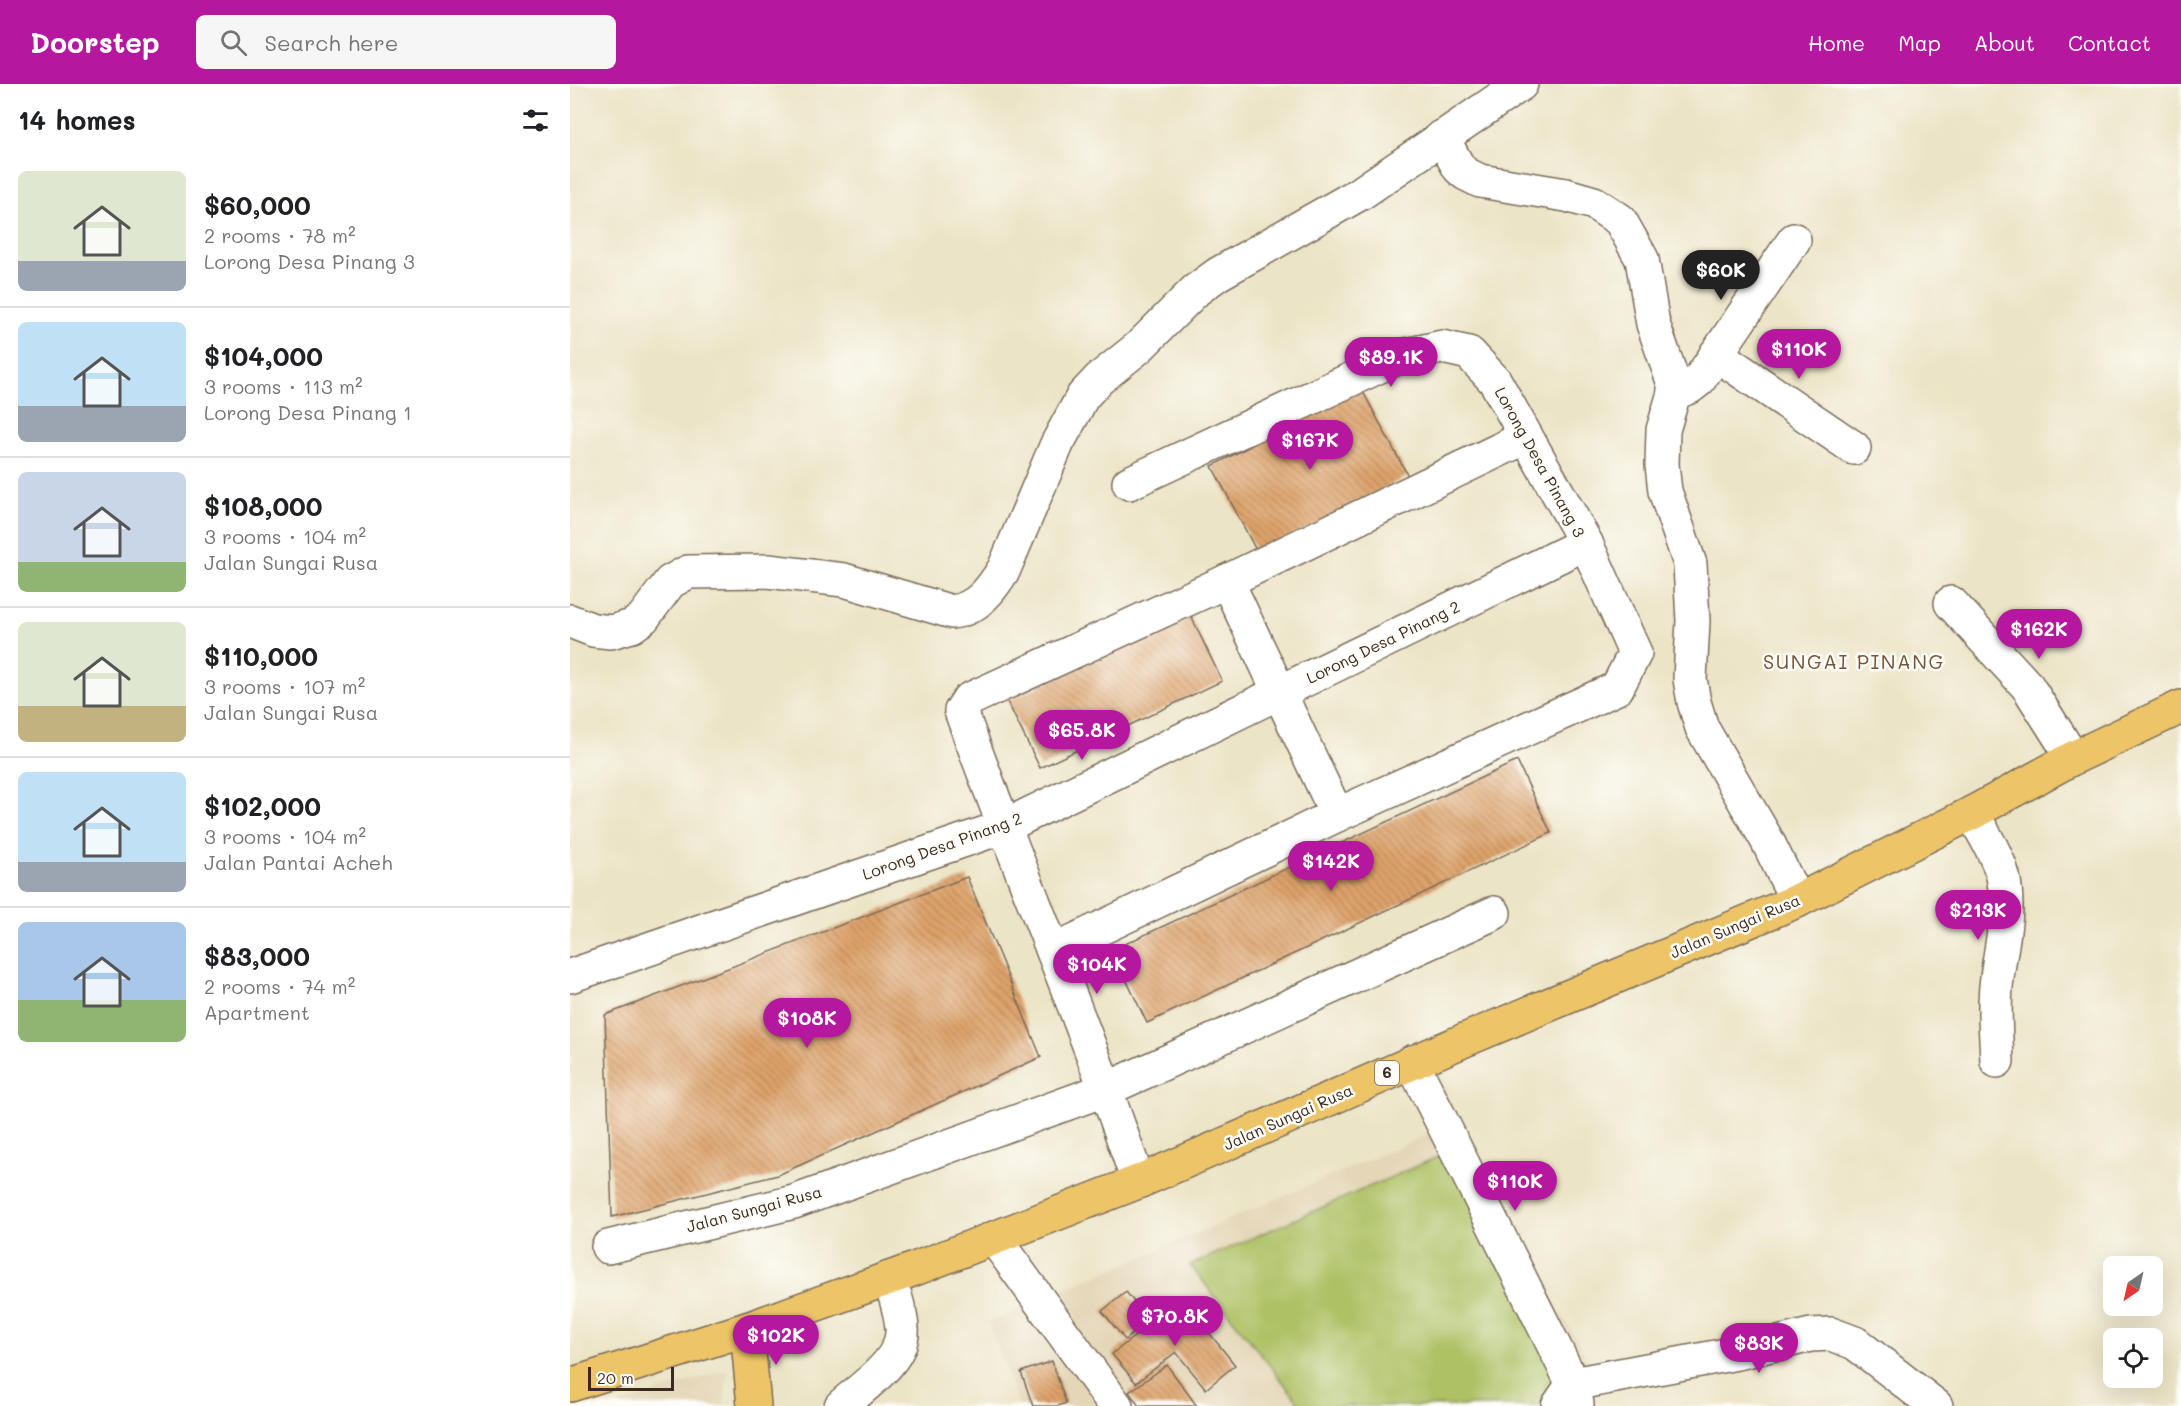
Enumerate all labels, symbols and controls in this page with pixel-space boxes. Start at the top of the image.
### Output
search box [196,15,616,69]
text: Doorstep [30,24,160,60]
icon: search [217,26,250,59]
text: Search here [265,28,398,57]
text: Home [1808,29,1865,56]
text: Map [1898,29,1941,56]
text: About [1974,29,2035,56]
text: Contact [2068,29,2151,56]
text: 14 homes [18,103,136,137]
icon: filters [519,104,552,137]
text: $60,000 [204,188,311,222]
icon: home [66,195,138,267]
text: 2 rooms · 78 m² [204,222,356,248]
text: Lorong Desa Pinang 3 [204,248,415,274]
pin: $60K [1685,250,1757,301]
text: $60K [1696,256,1746,282]
pin: $110K [1757,329,1841,380]
text: $110K [1771,335,1827,361]
pin: $89.1K [1342,337,1440,388]
text: $104,000 [204,339,323,373]
text: $89.1K [1359,343,1423,369]
icon: home [66,346,138,418]
text: 3 rooms · 113 m² [204,373,363,399]
street label: Lorong Desa Pinang 3 [1490,383,1590,541]
text: Lorong Desa Pinang 1 [204,399,412,425]
pin: $167K [1268,420,1352,471]
text: $167K [1281,426,1339,452]
text: $108,000 [204,489,323,523]
icon: home [66,496,138,568]
text: 3 rooms · 104 m² [204,523,366,549]
text: Jalan Sungai Rusa [204,549,378,575]
street label: Lorong Desa Pinang 2 [1303,595,1463,688]
pin: $162K [1997,609,2081,660]
text: $162K [2010,615,2068,641]
text: $110,000 [204,639,318,673]
icon: home [66,646,138,718]
district label: SUNGAI PINANG [1763,648,1945,674]
text: 3 rooms · 107 m² [204,673,365,699]
text: Jalan Sungai Rusa [204,699,378,725]
pin: $65.8K [1033,710,1131,761]
text: $65.8K [1048,716,1116,742]
text: $102,000 [204,789,321,823]
icon: home [66,796,138,868]
street label: Lorong Desa Pinang 2 [859,807,1024,884]
text: 3 rooms · 104 m² [204,823,366,849]
pin: $142K [1289,841,1373,892]
text: $142K [1302,847,1360,873]
text: Jalan Pantai Acheh [204,849,392,875]
street label: Jalan Sungai Rusa [1667,889,1803,962]
pin: $213K [1936,890,2020,941]
text: $213K [1949,896,2007,922]
text: $83,000 [204,939,310,973]
pin: $104K [1055,944,1139,995]
icon: home [66,946,138,1018]
text: $104K [1067,950,1127,976]
text: 2 rooms · 74 m² [204,973,355,999]
pin: $108K [765,998,849,1049]
text: Apartment [204,999,310,1025]
text: $108K [777,1004,837,1030]
road number: 6 [1375,1061,1399,1085]
street label: Jalan Sungai Rusa [1220,1079,1356,1154]
pin: $110K [1473,1161,1557,1212]
text: $110K [1487,1167,1543,1193]
street label: Jalan Sungai Rusa [684,1180,824,1237]
north arrow [2103,1256,2163,1316]
map controls [2103,1256,2163,1388]
pin: $70.8K [1126,1296,1224,1347]
text: $70.8K [1141,1302,1209,1328]
pin: $102K [734,1315,818,1366]
text: $102K [747,1321,805,1347]
pin: $83K [1723,1323,1795,1374]
button: locate [2103,1328,2163,1388]
text: $83K [1734,1329,1784,1355]
scale bar [588,1364,674,1392]
text: 20 m [597,1367,634,1388]

